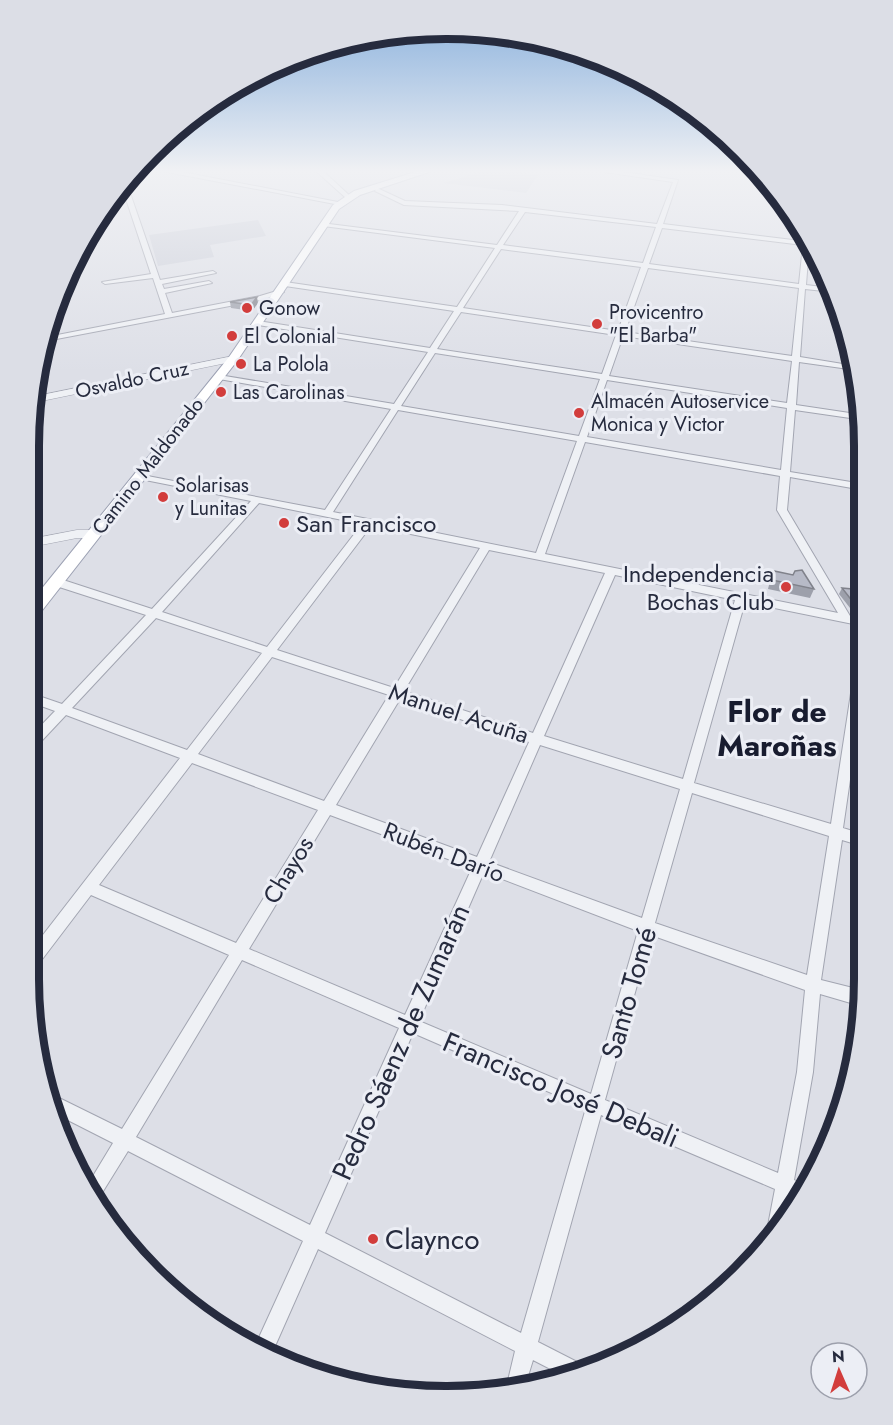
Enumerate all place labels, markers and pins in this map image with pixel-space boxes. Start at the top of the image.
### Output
place label: Gonow [259,294,321,323]
place label: Provicentro "El Barba" [609,298,703,350]
marker: Gonow [240,301,254,315]
marker: Provicentro "El Barba" [590,317,604,331]
place label: El Colonial [244,322,336,351]
marker: El Colonial [225,329,239,343]
place label: La Polola [253,350,329,379]
marker: La Polola [234,357,248,371]
place label: Las Carolinas [233,378,344,407]
marker: Las Carolinas [214,385,228,399]
place label: Almacén Autoservice Monica y Victor [591,387,769,439]
marker: Almacén Autoservice Monica y Victor [572,406,586,420]
place label: Solarisas y Lunitas [175,471,249,523]
marker: Solarisas y Lunitas [156,490,170,504]
place label: San Francisco [296,506,436,541]
marker: San Francisco [277,516,291,530]
place label: Independencia Bochas Club [623,556,774,619]
marker: Independencia Bochas Club [779,580,793,594]
place label: Claynco [385,1219,480,1260]
marker: Claynco [366,1232,380,1246]

